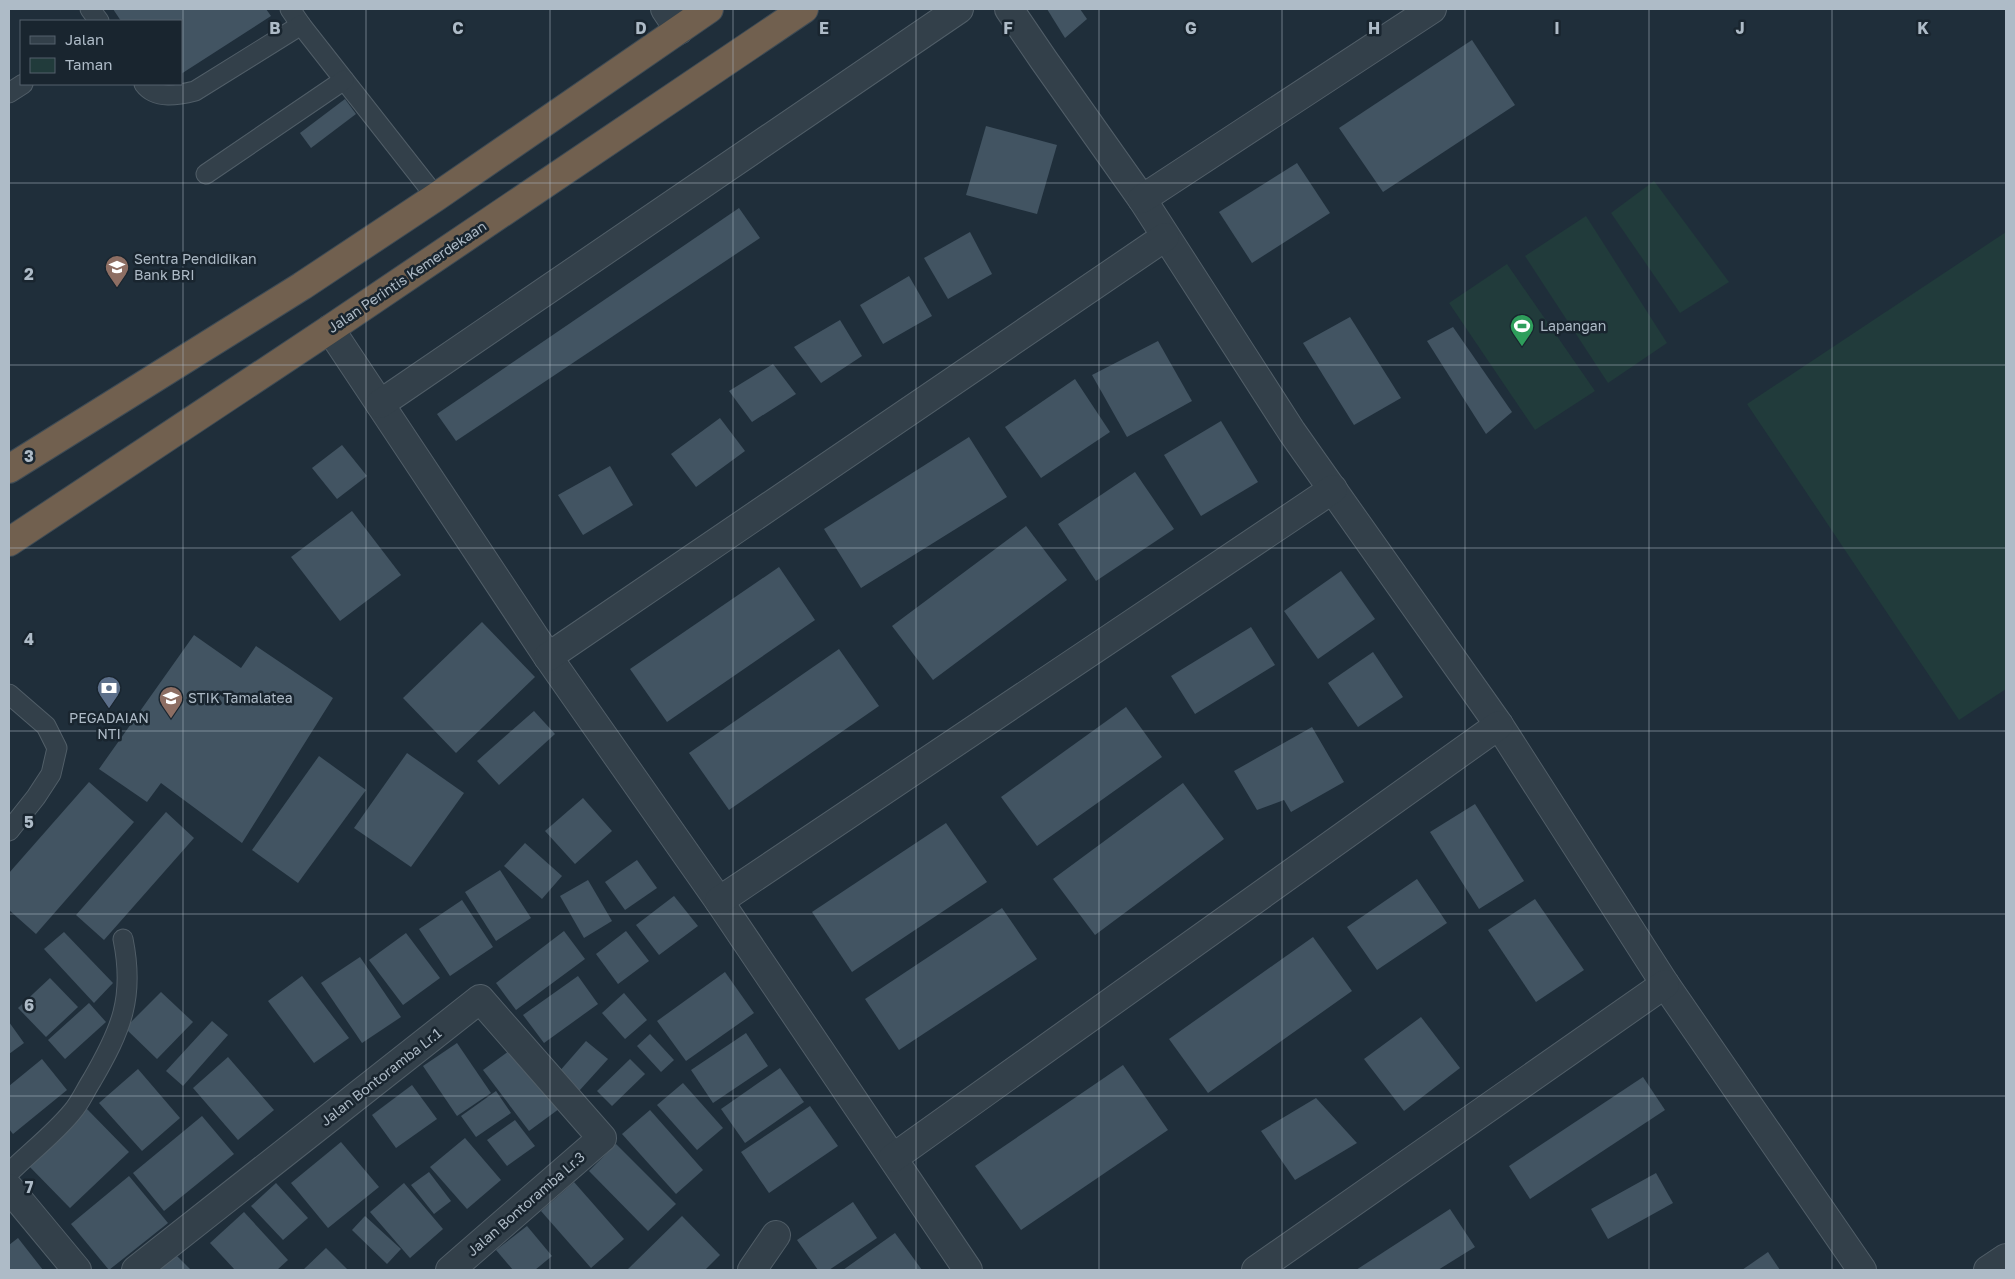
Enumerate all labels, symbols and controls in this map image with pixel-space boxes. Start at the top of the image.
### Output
text: B [269,18,281,38]
text: C [452,18,464,38]
text: D [635,18,647,38]
text: E [819,18,829,38]
text: F [1003,18,1013,38]
text: G [1185,18,1197,38]
text: H [1368,18,1380,38]
text: I [1554,18,1560,38]
text: J [1735,18,1745,38]
text: K [1917,18,1929,38]
legend [20,20,182,85]
text: Jalan [65,30,104,48]
text: Taman [65,55,112,73]
street label: Jalan Perintis Kemerdekaan [324,217,489,336]
place label: Sentra Pendidikan Bank BRI [134,250,257,283]
school or university icon: Sentra Pendidikan Bank BRI [104,254,130,288]
text: 2 [24,264,34,284]
sports icon: Lapangan [1509,313,1535,347]
place label: Lapangan [1540,317,1606,334]
text: 3 [24,446,34,466]
text: 4 [24,629,34,649]
bank icon: PEGADAIAN NTI [96,675,122,709]
school or university icon: STIK Tamalatea [158,685,184,719]
place label: STIK Tamalatea [188,689,293,706]
place label: PEGADAIAN NTI [69,709,149,742]
text: 5 [24,812,34,832]
text: 6 [24,995,34,1015]
street label: Jalan Bontoramba Lr.1 [317,1024,445,1129]
street label: Jalan Bontoramba Lr.3 [463,1148,588,1259]
text: 7 [25,1177,34,1197]

